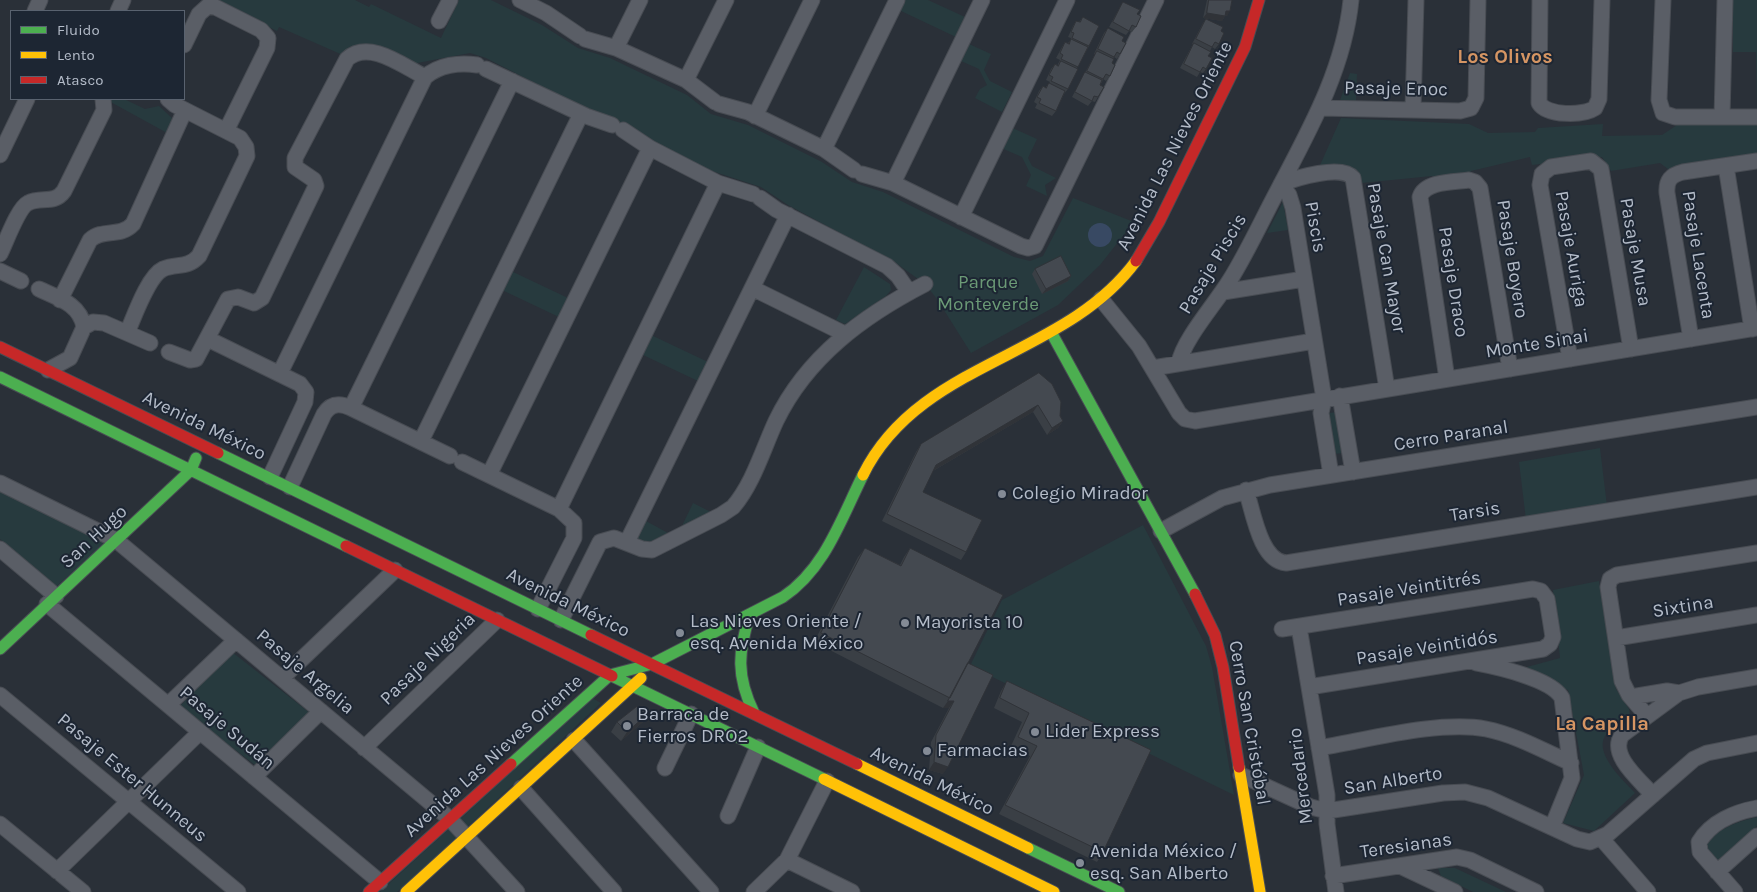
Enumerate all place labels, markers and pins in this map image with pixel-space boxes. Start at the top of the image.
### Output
place label: Colegio Mirador [1012,483,1148,505]
marker: Colegio Mirador [996,488,1008,500]
place label: Las Nieves Oriente / esq. Avenida México [690,611,863,655]
place label: Mayorista 10 [915,612,1023,634]
marker: Mayorista 10 [899,617,911,629]
marker: Las Nieves Oriente / esq. Avenida México [674,627,686,639]
place label: Barraca de Fierros DRO2 [637,704,748,748]
marker: Barraca de Fierros DRO2 [621,720,633,732]
place label: Lider Express [1045,721,1160,743]
marker: Lider Express [1029,726,1041,738]
place label: Farmacias [937,740,1028,762]
marker: Farmacias [921,745,933,757]
place label: Avenida México / esq. San Alberto [1090,841,1237,885]
marker: Avenida México / esq. San Alberto [1074,857,1086,869]

